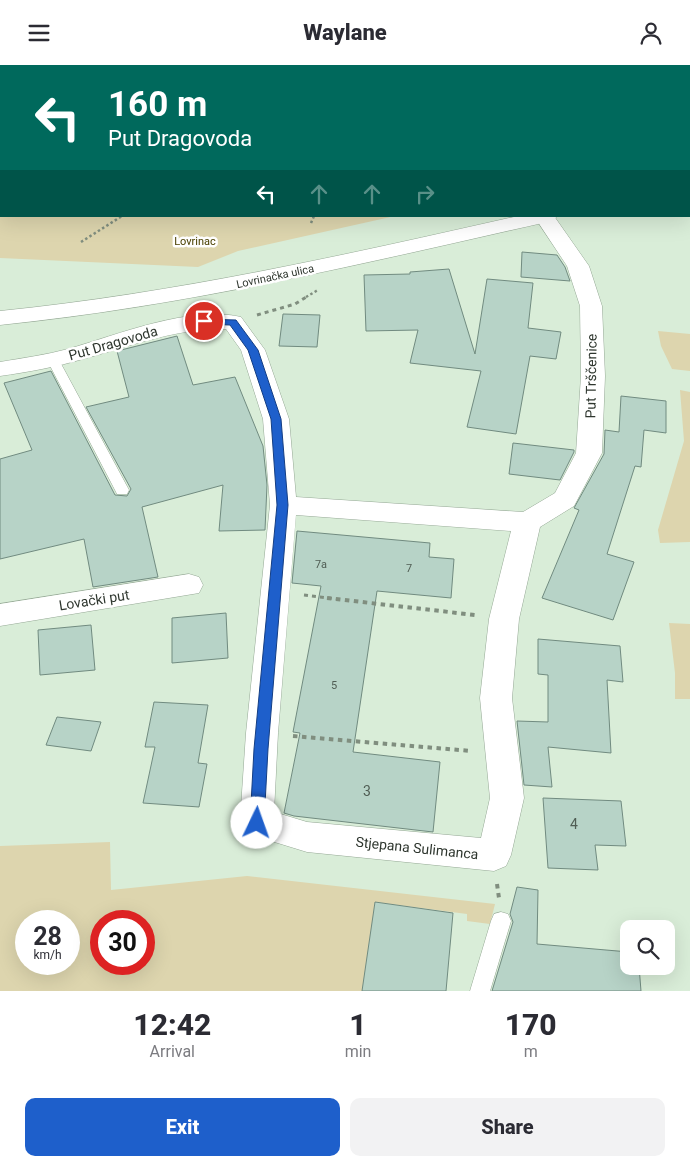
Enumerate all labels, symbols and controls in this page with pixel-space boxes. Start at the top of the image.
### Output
icon: menu [25,19,53,47]
icon: person [637,19,665,47]
text: Waylane [303,20,387,45]
text: 160 m [108,84,207,125]
icon: left [25,85,90,150]
text: Put Dragovoda [108,126,252,151]
icon: left [252,180,280,208]
icon: ahead [305,180,333,208]
icon: ahead [358,180,386,208]
icon: right [411,180,439,208]
park label: Lovrinac [174,235,216,248]
street label: Lovrinačka ulica [235,262,315,291]
pin [183,300,225,342]
icon: arrive [190,307,218,335]
street label: Put Dragovoda [67,323,159,363]
street label: Put Trščenice [582,333,600,419]
house number: 7a [315,558,327,571]
house number: 7 [406,562,412,575]
street label: Lovački put [58,586,131,613]
house number: 5 [331,679,337,692]
house number: 3 [363,783,371,799]
position arrow [230,796,282,848]
house number: 4 [570,816,578,832]
street label: Stjepana Sulimanca [355,834,479,862]
speed limit sign: 30 [90,910,155,975]
map controls [620,920,675,975]
button: search [620,920,675,975]
text: 28 [33,922,62,951]
text: km/h [33,948,62,962]
text: 12:42 [133,1007,211,1042]
text: 1 [349,1007,367,1042]
text: 170 [505,1007,557,1042]
text: Arrival [150,1042,195,1061]
text: min [345,1042,371,1061]
text: m [524,1042,538,1061]
button: Exit [25,1098,340,1156]
button: Share [350,1098,665,1156]

